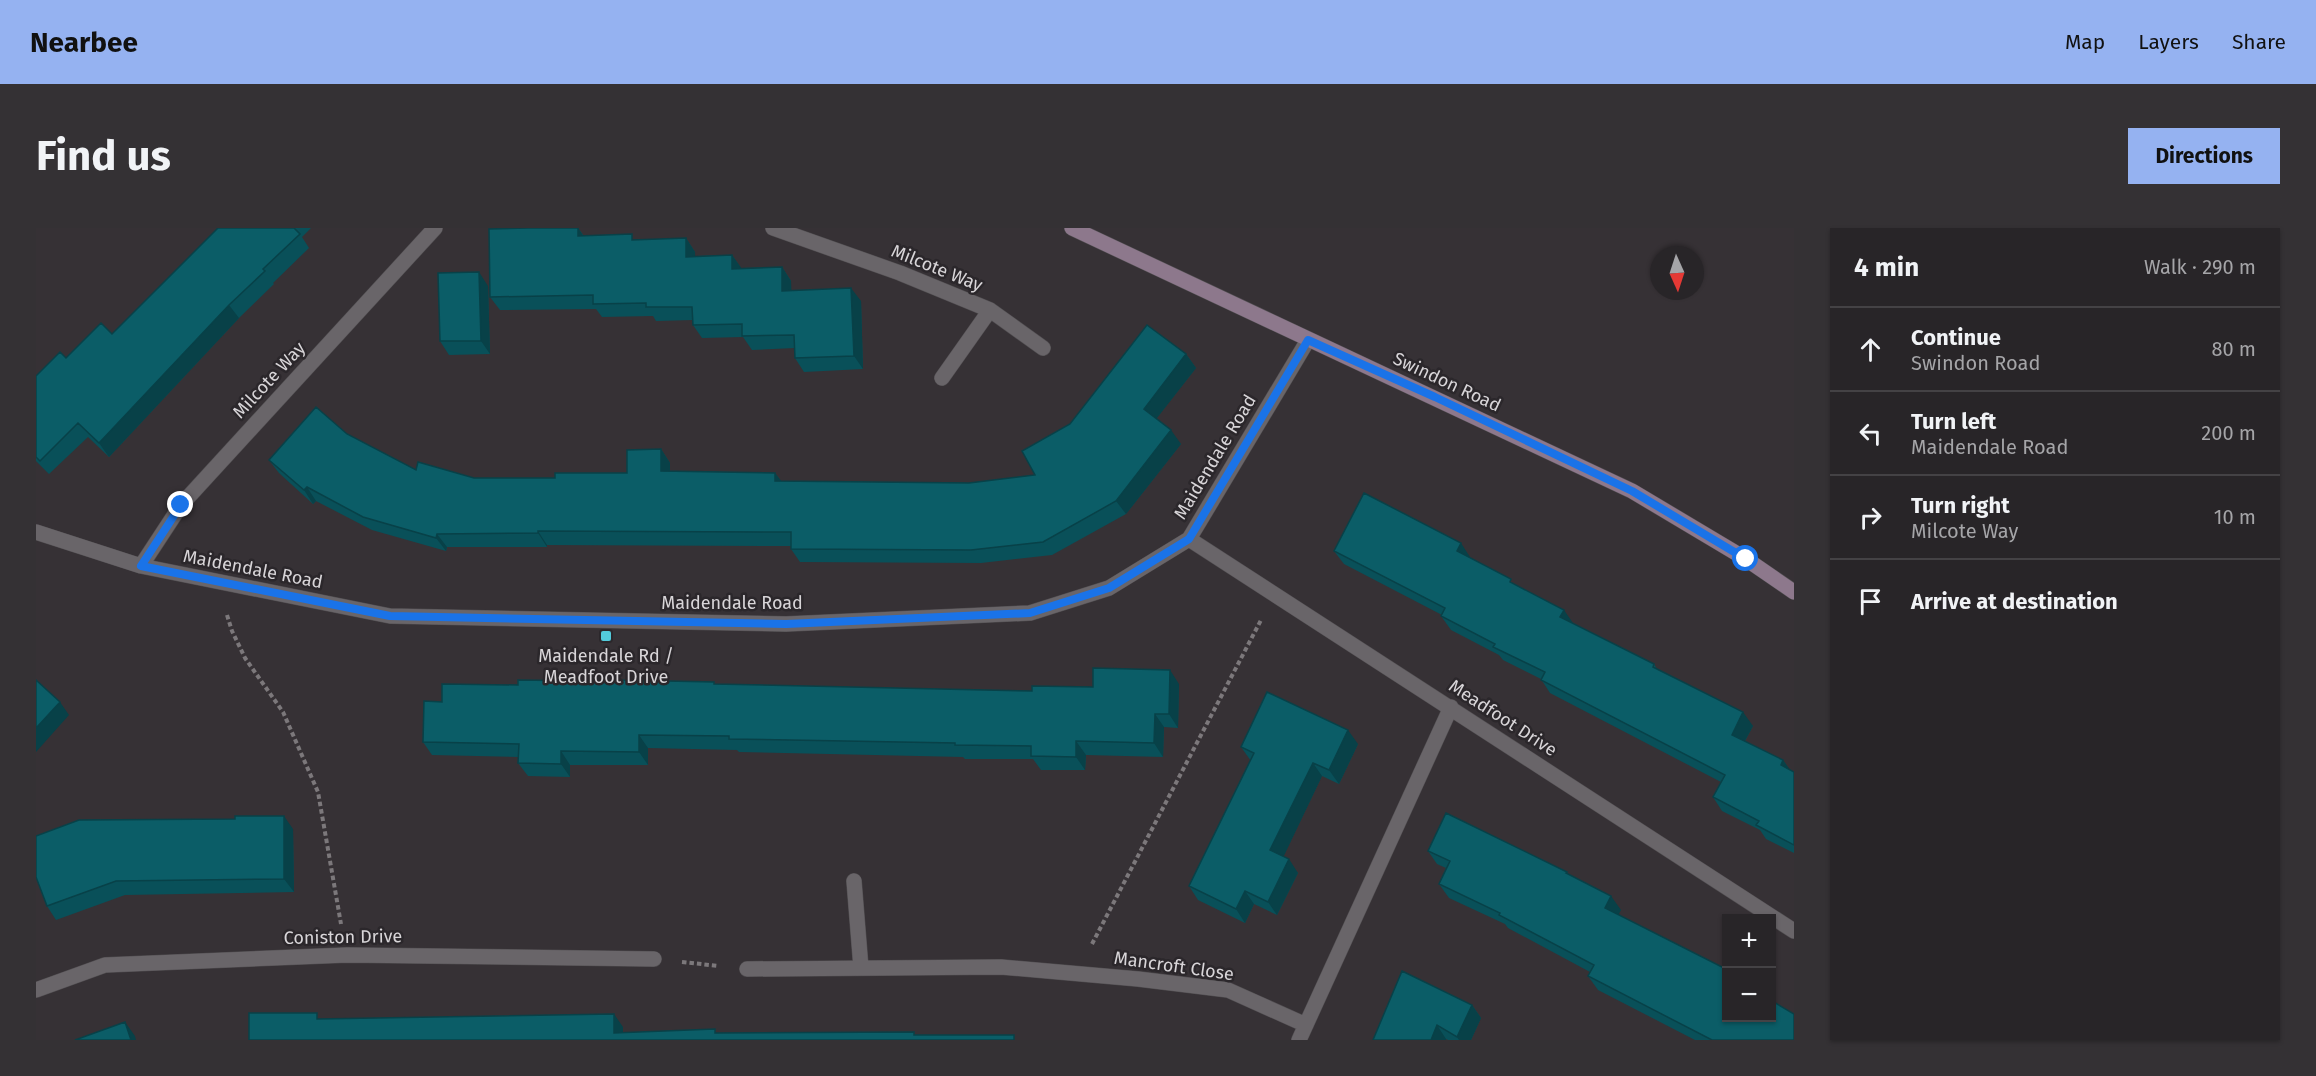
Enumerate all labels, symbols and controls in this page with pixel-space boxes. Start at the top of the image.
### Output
text: Nearbee [30,26,138,59]
text: Map [2065,29,2105,55]
text: Layers [2138,29,2199,55]
text: Share [2232,29,2286,55]
button: Directions [2128,128,2280,184]
text: Find us [36,131,171,181]
street label: Milcote Way [888,240,986,296]
north arrow [1650,246,1704,300]
text: 4 min [1854,252,1919,283]
text: Walk · 290 m [2144,255,2256,279]
text: Continue [1911,324,2001,351]
icon: ahead [1854,333,1887,366]
street label: Milcote Way [228,337,310,423]
text: 80 m [2211,337,2256,361]
street label: Swindon Road [1390,347,1504,417]
text: Swindon Road [1911,351,2040,375]
street label: Maidendale Road [1169,391,1261,523]
text: Turn left [1911,408,1996,435]
icon: left [1854,417,1887,450]
text: 200 m [2201,421,2256,445]
text: Maidendale Road [1911,435,2068,459]
route end [167,491,193,517]
text: Turn right [1911,492,2010,519]
icon: right [1854,501,1887,534]
text: 10 m [2214,505,2256,529]
text: Milcote Way [1911,519,2018,543]
street label: Maidendale Road [181,545,325,593]
route start [1732,545,1758,571]
icon: arrive [1854,585,1887,618]
text: Arrive at destination [1911,588,2118,615]
street label: Maidendale Road [661,592,803,614]
marker: Maidendale Rd / Meadfoot Drive [599,629,613,643]
place label: Maidendale Rd / Meadfoot Drive [538,645,674,688]
street label: Meadfoot Drive [1445,675,1561,761]
map controls [1722,914,1776,1022]
button: + [1722,914,1776,968]
street label: Coniston Drive [284,925,402,949]
street label: Mancroft Close [1113,947,1235,985]
button: − [1722,968,1776,1022]

